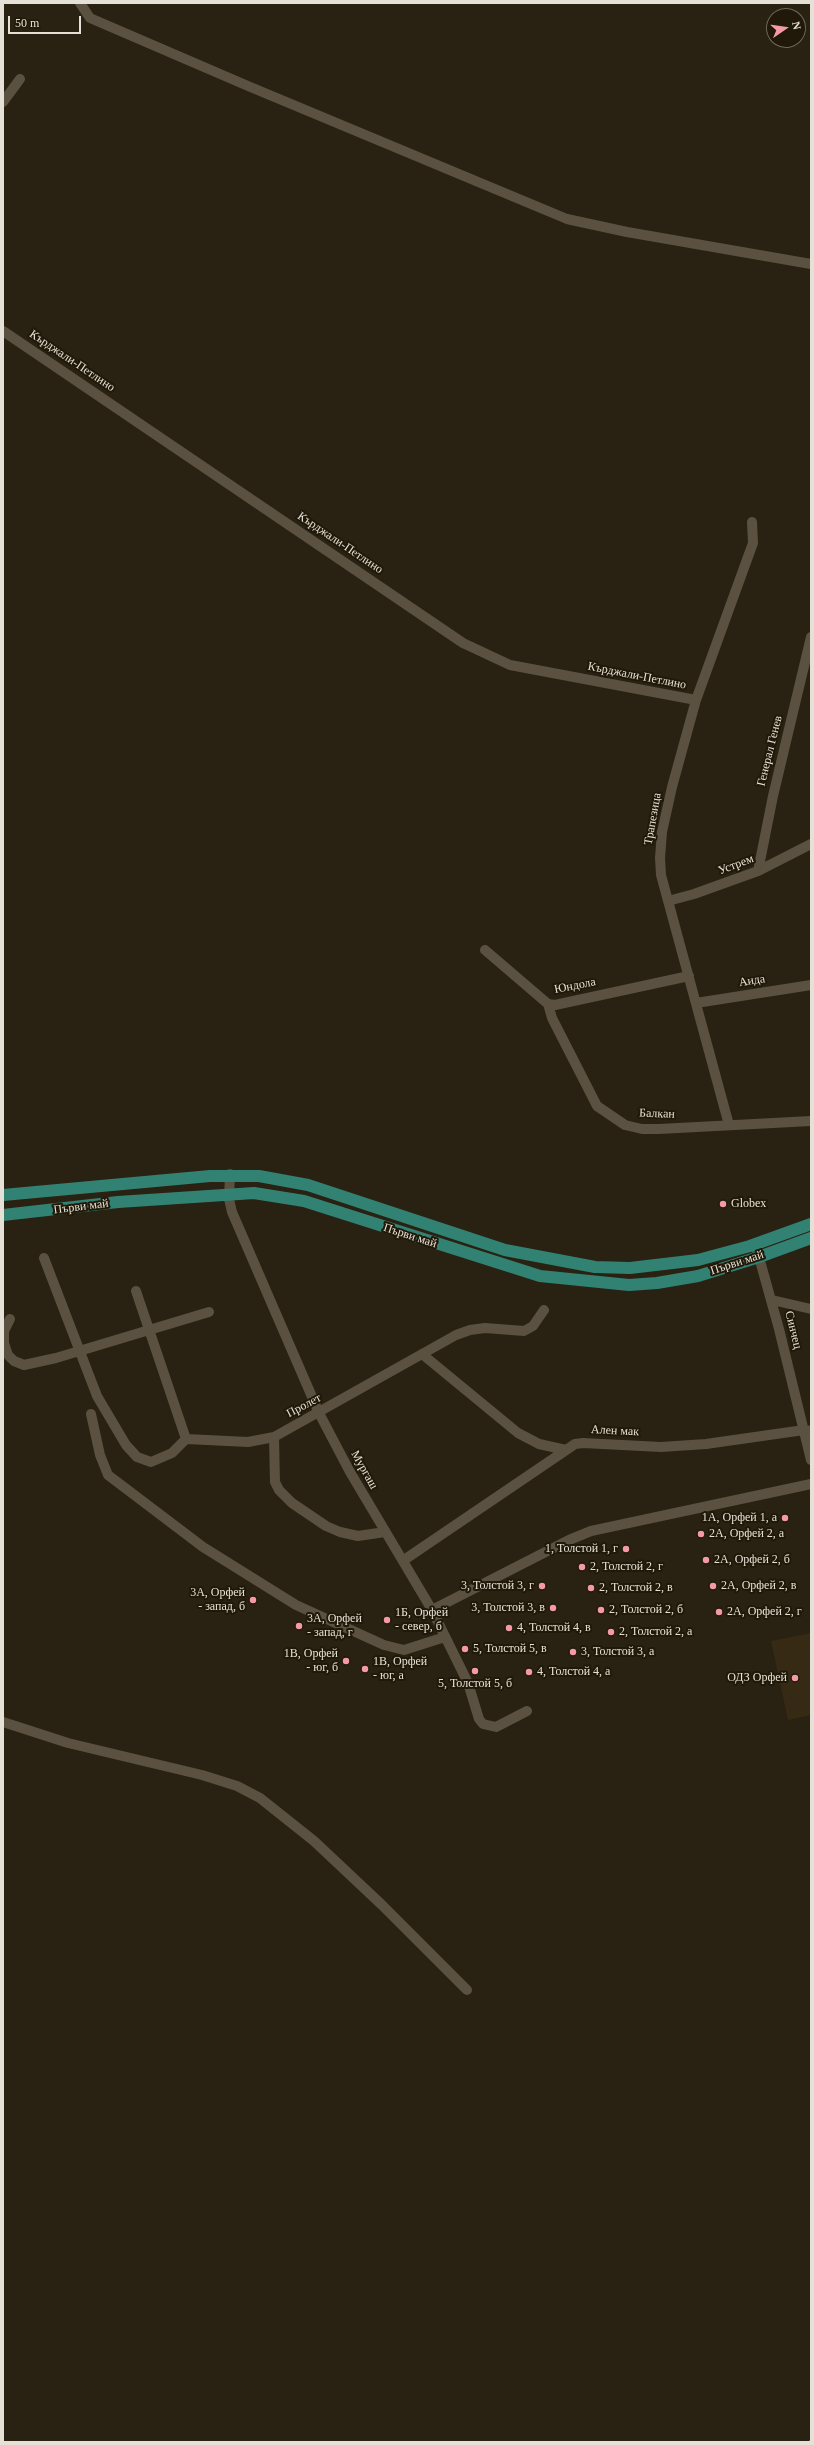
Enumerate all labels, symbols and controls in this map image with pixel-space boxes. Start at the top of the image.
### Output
scale bar [10,8,83,34]
north arrow [766,8,806,48]
text: 50 m [15,16,39,30]
text: N [790,20,803,31]
street label: Кърджали-Петлино [26,327,118,395]
street label: Кърджали-Петлино [294,509,386,577]
street label: Кърджали-Петлино [587,659,687,693]
street label: Генерал Генев [754,714,786,788]
street label: Трапезица [641,792,665,846]
street label: Устрем [716,852,756,878]
street label: Аида [738,972,766,990]
street label: Юндола [553,975,597,997]
street label: Балкан [639,1106,675,1122]
street label: Първи май [53,1196,109,1218]
place label: Globex [731,1197,766,1211]
marker: Globex [718,1199,728,1209]
street label: Първи май [382,1221,438,1251]
street label: Първи май [709,1248,765,1278]
street label: Синчец [781,1310,805,1350]
street label: Пролет [284,1391,324,1421]
street label: Ален мак [591,1423,639,1439]
street label: Мургаш [348,1448,380,1492]
place label: 1А, Орфей 1, а [702,1511,777,1525]
marker: 1А, Орфей 1, а [780,1513,790,1523]
place label: 2А, Орфей 2, а [709,1527,784,1541]
marker: 2А, Орфей 2, а [696,1529,706,1539]
place label: 1, Толстой 1, г [545,1542,618,1556]
marker: 1, Толстой 1, г [621,1544,631,1554]
place label: 2А, Орфей 2, б [714,1553,790,1567]
marker: 2А, Орфей 2, б [701,1555,711,1565]
place label: 2, Толстой 2, г [590,1560,663,1574]
marker: 2, Толстой 2, г [577,1562,587,1572]
place label: 3, Толстой 3, г [461,1579,534,1593]
place label: 2А, Орфей 2, в [721,1579,797,1593]
marker: 3, Толстой 3, г [537,1581,547,1591]
place label: 2, Толстой 2, в [599,1581,673,1595]
marker: 2А, Орфей 2, в [708,1581,718,1591]
marker: 2, Толстой 2, в [586,1583,596,1593]
place label: 3А, Орфей - запад, б [190,1586,245,1614]
marker: 3А, Орфей - запад, б [248,1595,258,1605]
place label: 3, Толстой 3, в [471,1601,545,1615]
marker: 3, Толстой 3, в [548,1603,558,1613]
place label: 2, Толстой 2, б [609,1603,683,1617]
marker: 2, Толстой 2, б [596,1605,606,1615]
place label: 2А, Орфей 2, г [727,1605,802,1619]
place label: 1Б, Орфей - север, б [395,1606,448,1634]
marker: 2А, Орфей 2, г [714,1607,724,1617]
place label: 3А, Орфей - запад, г [307,1612,362,1640]
marker: 1Б, Орфей - север, б [382,1615,392,1625]
marker: 3А, Орфей - запад, г [294,1621,304,1631]
place label: 4, Толстой 4, в [517,1621,591,1635]
marker: 4, Толстой 4, в [504,1623,514,1633]
place label: 2, Толстой 2, а [619,1625,692,1639]
marker: 2, Толстой 2, а [606,1627,616,1637]
place label: 5, Толстой 5, в [473,1642,547,1656]
marker: 5, Толстой 5, в [460,1644,470,1654]
place label: 3, Толстой 3, а [581,1645,654,1659]
place label: 1В, Орфей - юг, б [284,1647,338,1675]
marker: 3, Толстой 3, а [568,1647,578,1657]
place label: 1В, Орфей - юг, а [373,1655,427,1683]
marker: 1В, Орфей - юг, б [341,1656,351,1666]
marker: 1В, Орфей - юг, а [360,1664,370,1674]
place label: 4, Толстой 4, а [537,1665,610,1679]
marker: 5, Толстой 5, б [470,1666,480,1676]
marker: 4, Толстой 4, а [524,1667,534,1677]
place label: ОДЗ Орфей [727,1671,787,1685]
marker: ОДЗ Орфей [790,1673,800,1683]
place label: 5, Толстой 5, б [438,1677,512,1691]

